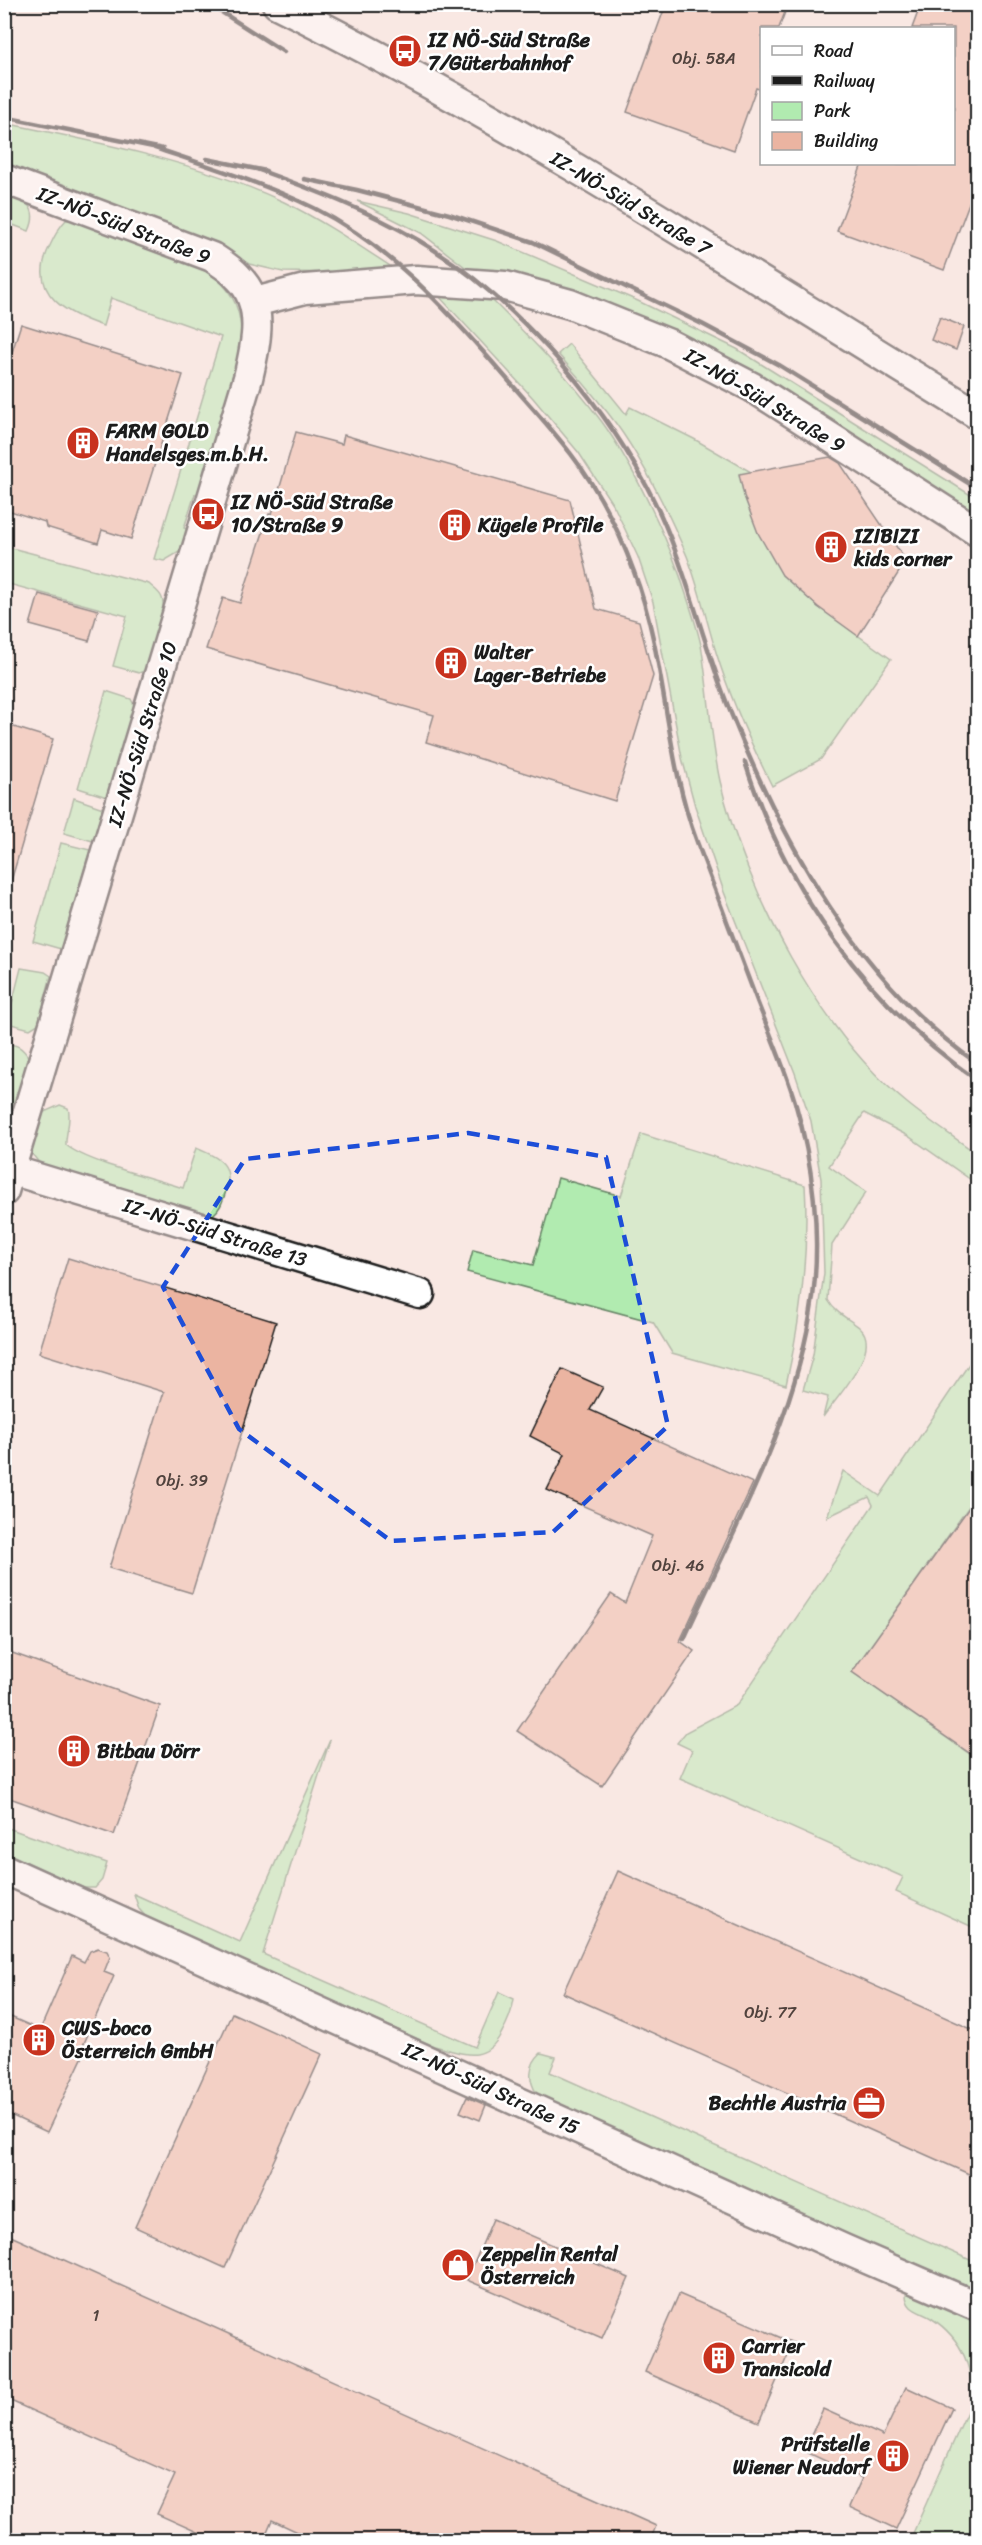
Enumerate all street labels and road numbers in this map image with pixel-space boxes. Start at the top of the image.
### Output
street label: IZ-NÖ-Süd Straße 7 [543,141,719,266]
street label: IZ-NÖ-Süd Straße 9 [31,176,216,275]
street label: IZ-NÖ-Süd Straße 9 [676,338,852,463]
street label: IZ-NÖ-Süd Straße 10 [97,637,187,832]
street label: IZ-NÖ-Süd Straße 13 [117,1188,311,1277]
street label: IZ-NÖ-Süd Straße 15 [395,2032,585,2145]

